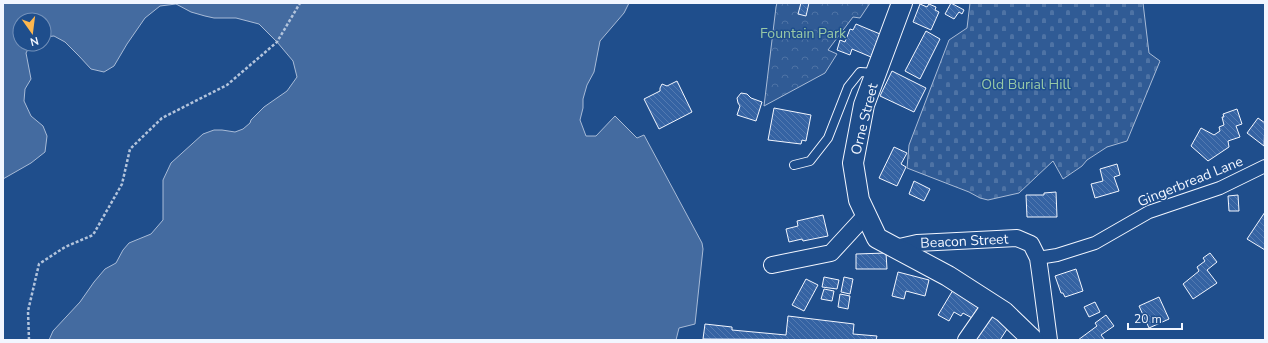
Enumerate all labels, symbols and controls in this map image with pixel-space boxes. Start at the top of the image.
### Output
north arrow [12,12,52,52]
park label: Fountain Park [760,24,847,43]
text: N [28,33,40,49]
park label: Old Burial Hill [981,75,1072,94]
street label: Orne Street [846,81,883,157]
street label: Gingerbread Lane [1135,152,1246,211]
street label: Beacon Street [920,229,1009,253]
scale bar [1128,305,1182,331]
text: 20 m [1134,311,1162,327]

